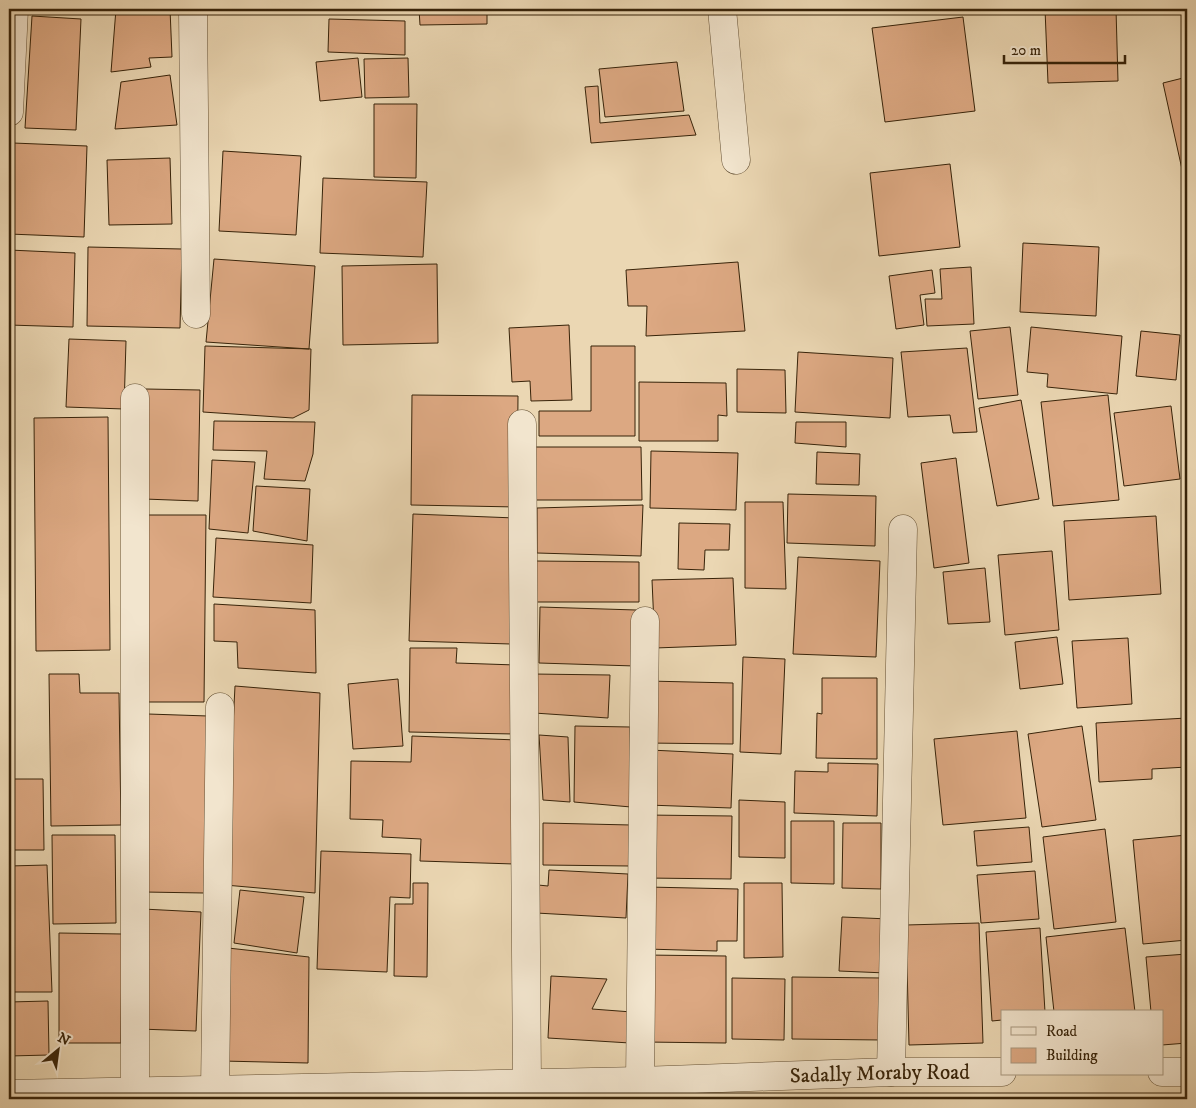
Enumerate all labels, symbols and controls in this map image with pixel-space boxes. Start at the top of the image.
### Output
scale bar [1004,32,1125,64]
text: 20 m [1011,41,1041,60]
legend [1001,1010,1164,1076]
text: Road [1046,1022,1078,1041]
north arrow [32,1026,82,1076]
text: N [54,1029,74,1050]
text: Building [1046,1046,1098,1065]
street label: Sadally Moraby Road [789,1060,970,1090]

